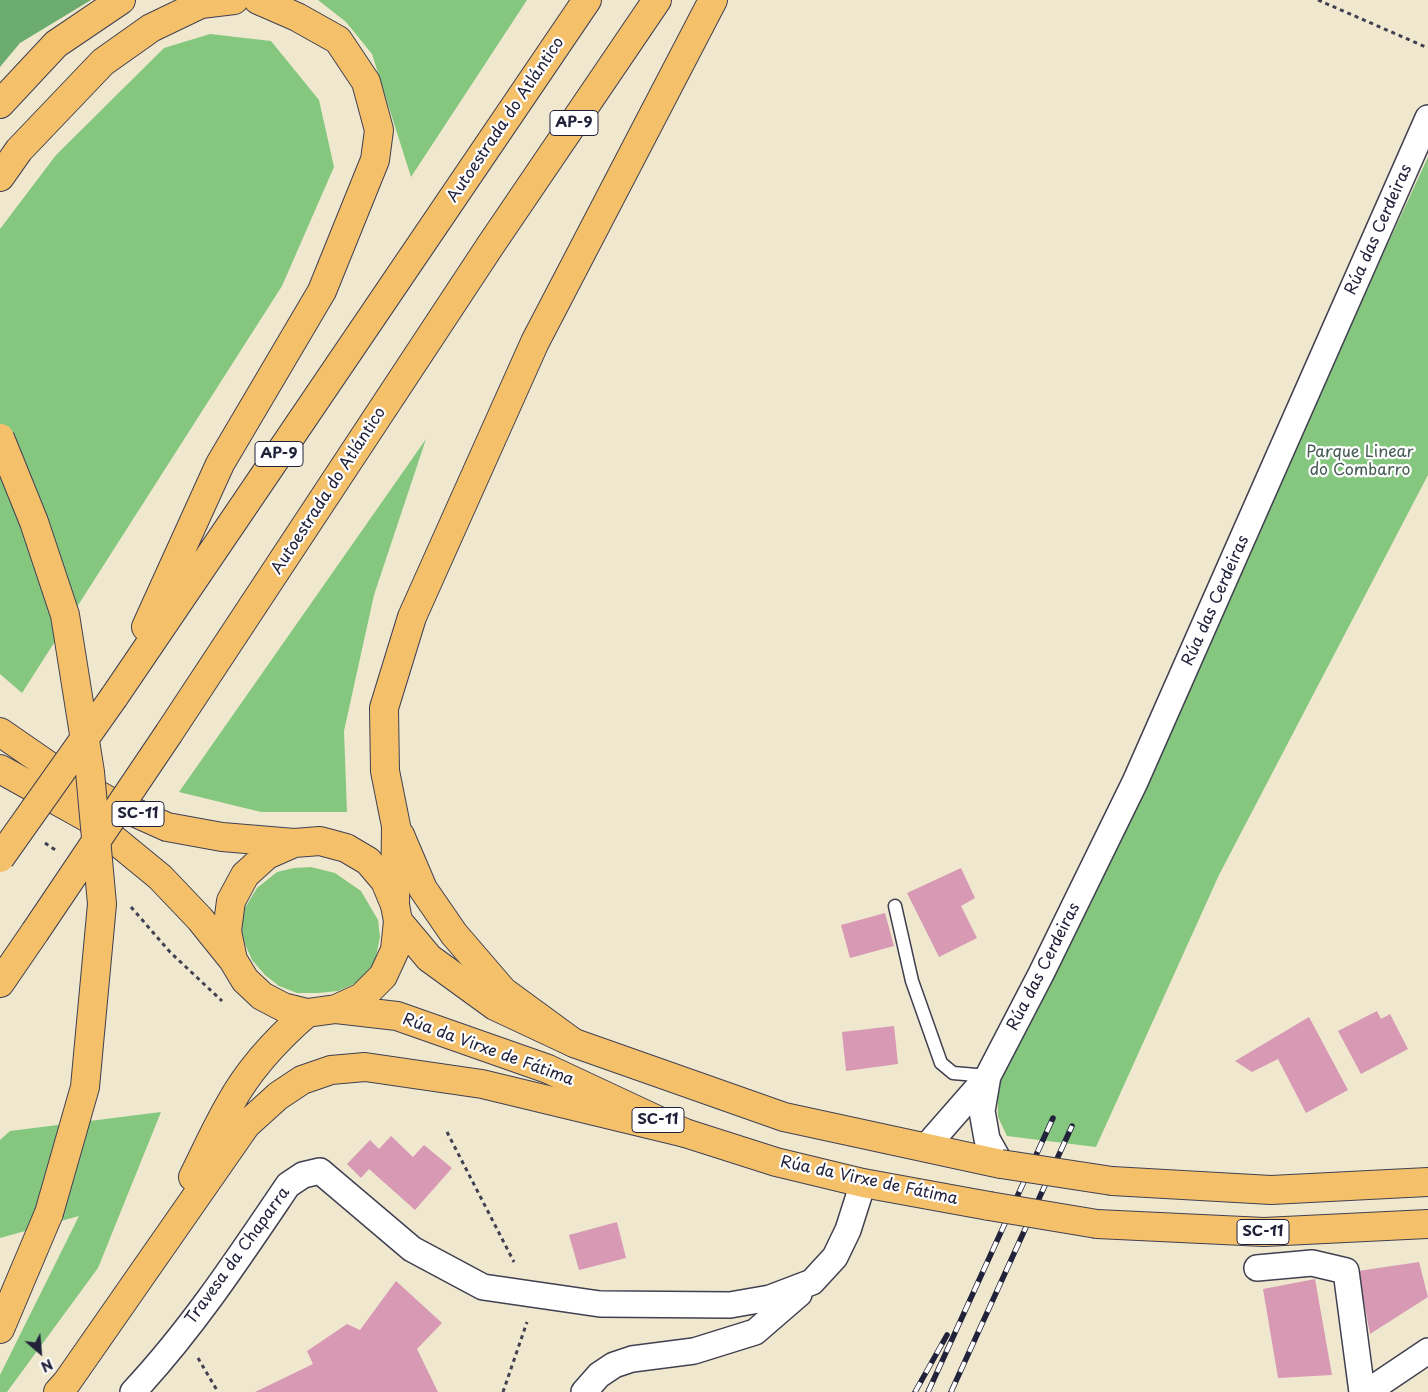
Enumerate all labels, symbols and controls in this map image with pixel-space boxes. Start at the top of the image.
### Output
street label: Autoestrada do Atlántico [443,34,569,206]
road number: AP-9 [550,110,598,136]
street label: Rúa das Cerdeiras [1342,162,1416,298]
street label: Autoestrada do Atlántico [268,404,390,578]
road number: AP-9 [255,442,303,466]
park label: Parque Linear do Combarro [1306,443,1414,481]
street label: Rúa das Cerdeiras [1179,533,1253,669]
road number: SC-11 [112,802,164,826]
street label: Rúa das Cerdeiras [1003,900,1085,1034]
street label: Rúa da Virxe de Fátima [400,1010,576,1090]
road number: SC-11 [632,1108,684,1132]
street label: Rúa da Virxe de Fátima [779,1153,959,1209]
street label: Travesa da Chaparra [182,1184,294,1328]
road number: SC-11 [1237,1220,1289,1244]
north arrow [15,1327,65,1377]
text: N [37,1354,57,1378]

